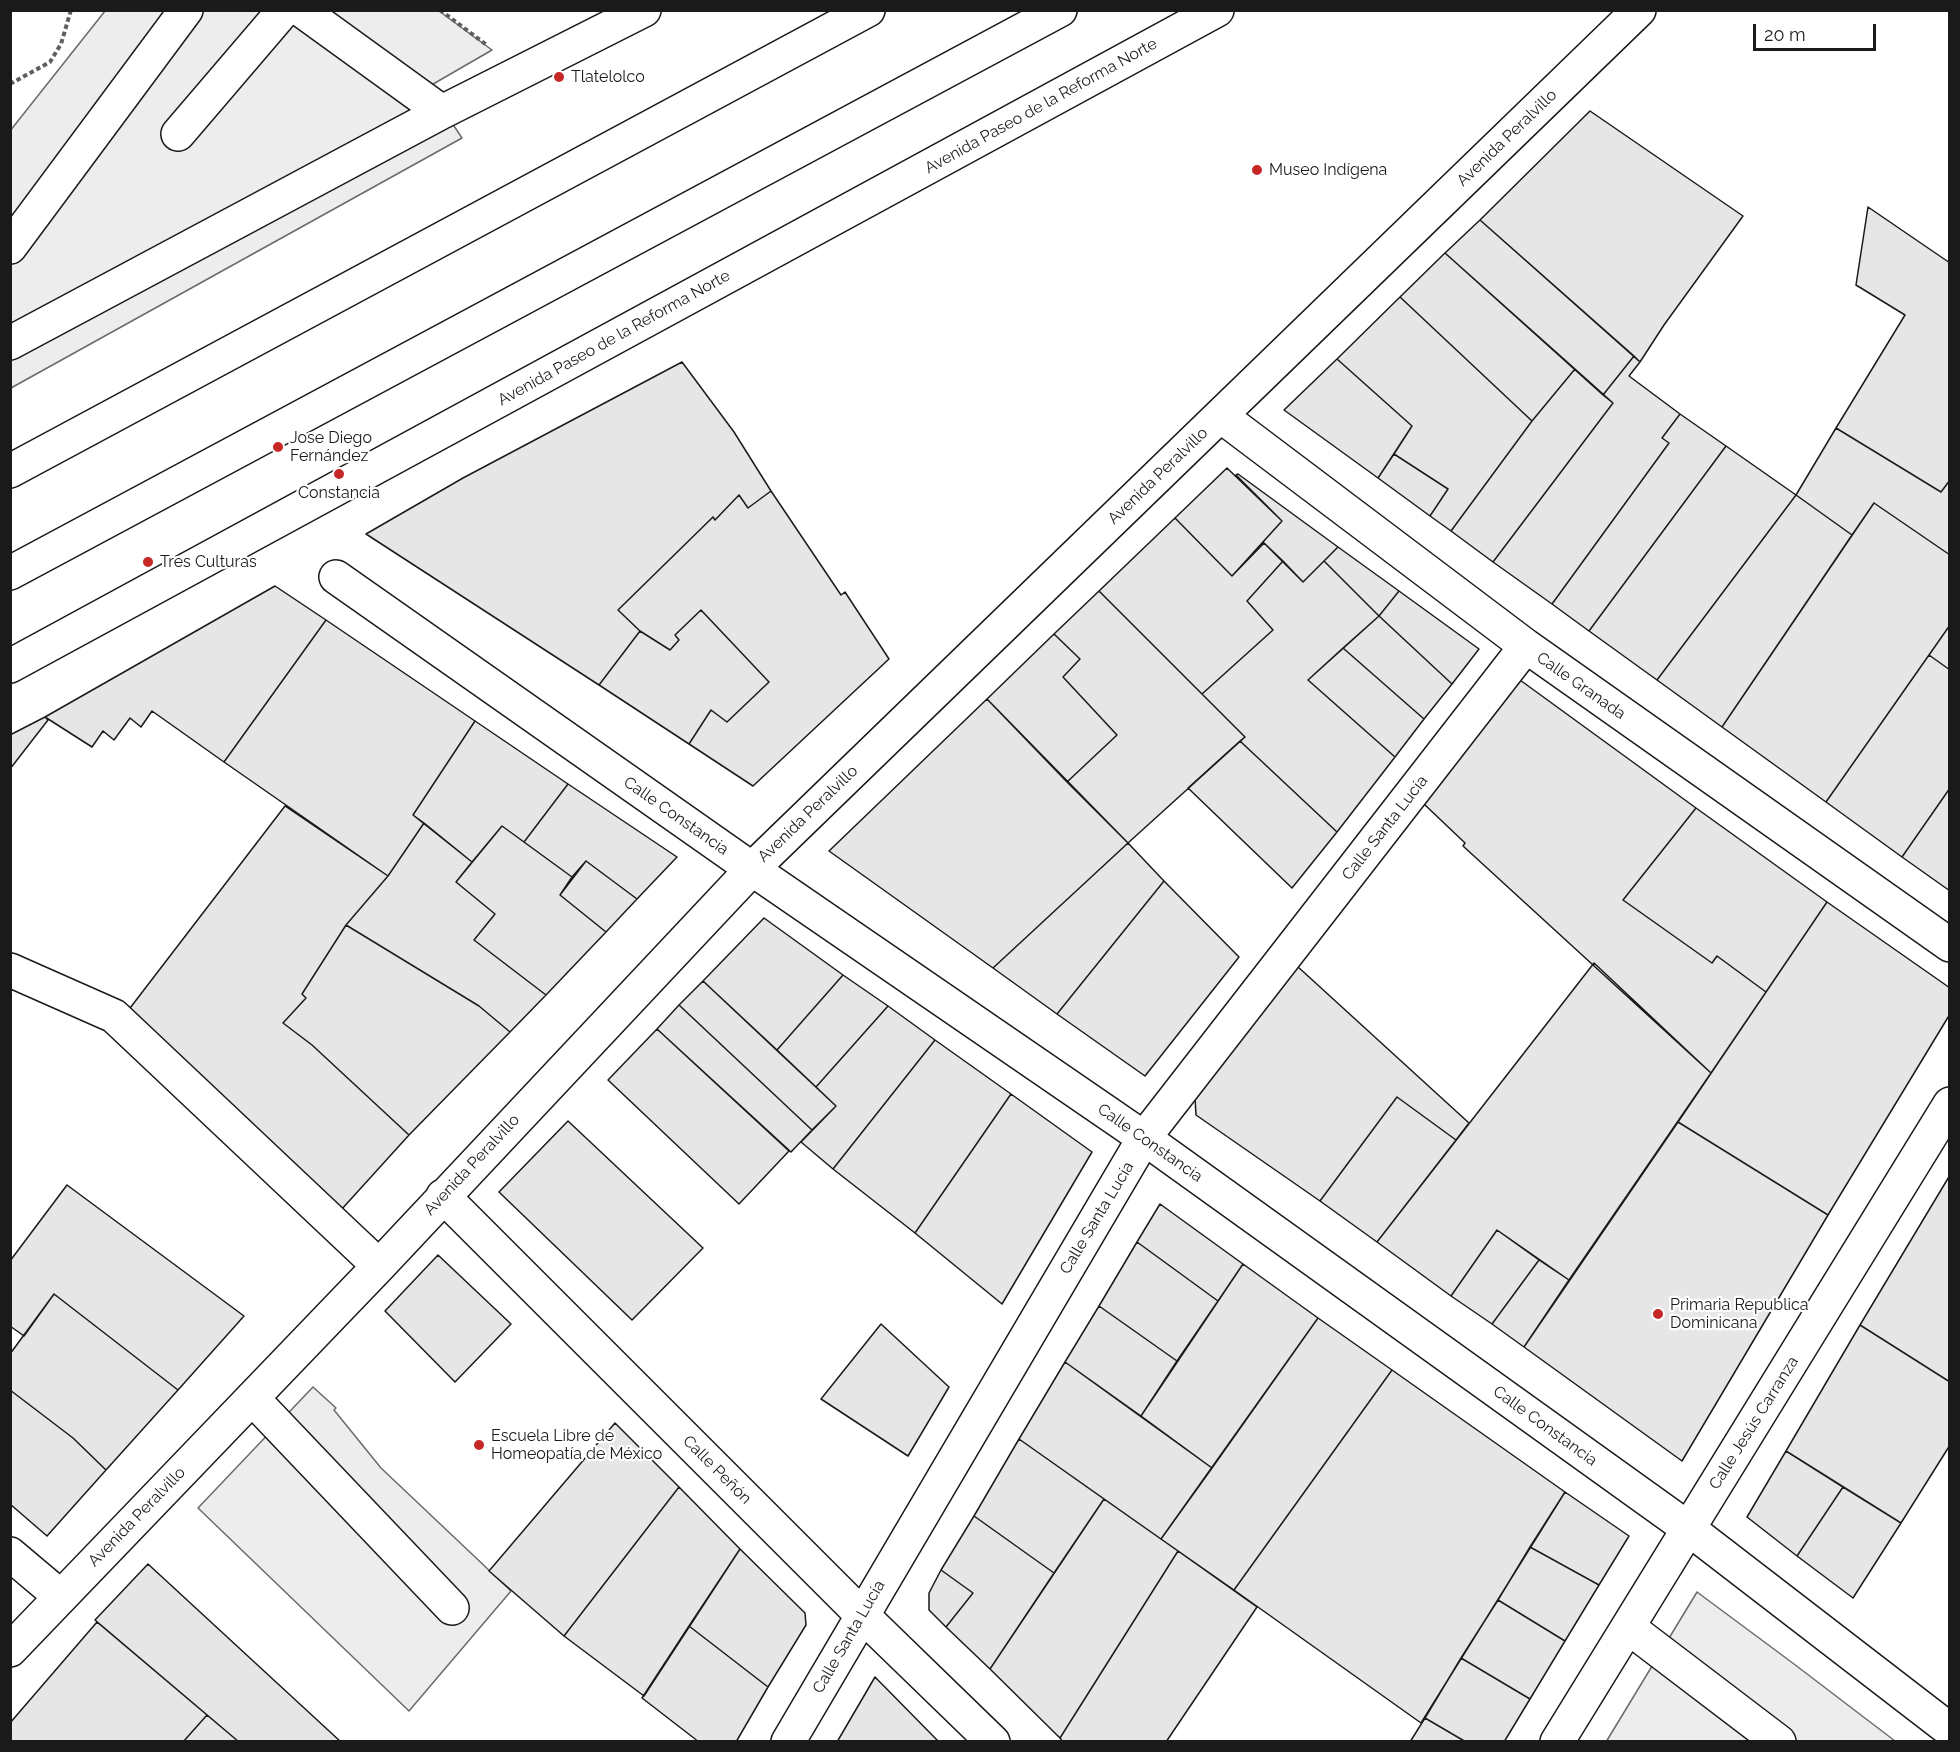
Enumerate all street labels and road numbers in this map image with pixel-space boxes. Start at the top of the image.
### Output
street label: Avenida Paseo de la Reforma Norte [922,34,1160,178]
street label: Avenida Peralvillo [1453,85,1561,191]
street label: Avenida Paseo de la Reforma Norte [495,266,733,410]
street label: Avenida Peralvillo [1104,423,1212,529]
street label: Calle Granada [1533,648,1629,724]
street label: Avenida Peralvillo [754,761,862,867]
street label: Calle Santa Lucía [1338,772,1432,884]
street label: Calle Constancia [620,773,732,859]
street label: Calle Constancia [1094,1100,1206,1186]
street label: Avenida Peralvillo [420,1110,524,1220]
street label: Calle Santa Lucía [1056,1158,1138,1278]
street label: Calle Jesús Carranza [1705,1353,1803,1493]
street label: Calle Constancia [1489,1382,1601,1470]
street label: Calle Peñón [679,1432,755,1508]
street label: Avenida Peralvillo [84,1463,190,1571]
street label: Calle Santa Lucía [809,1577,889,1697]

